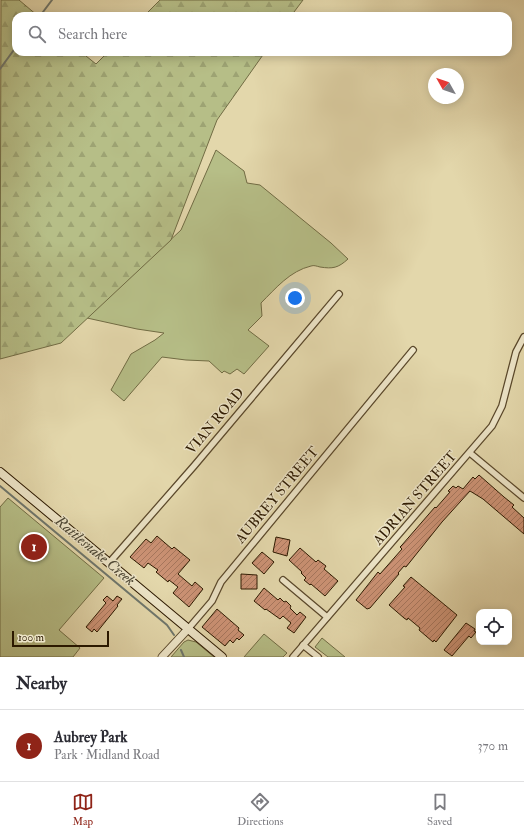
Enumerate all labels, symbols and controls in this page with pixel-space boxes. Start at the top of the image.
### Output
search box [12,12,512,56]
icon: search [26,23,48,45]
text: Search here [58,25,127,44]
north arrow [428,68,464,104]
your location [285,288,305,308]
street label: VIAN ROAD [182,384,248,458]
street label: AUBREY STREET [231,443,323,547]
street label: ADRIAN STREET [369,447,461,549]
water label: Rattlesnake Creek [50,511,139,590]
pin: 1 [21,532,47,562]
map controls [476,609,512,645]
button: locate [476,609,512,645]
scale bar [12,629,109,648]
text: 100 m [18,631,44,644]
text: Nearby [16,673,67,694]
text: Aubrey Park [54,728,127,747]
text: 1 [27,738,31,754]
text: 370 m [478,738,508,754]
text: Park · Midland Road [54,747,160,763]
tab: Map [72,791,94,828]
tab: Directions [237,791,284,828]
tab: Saved [427,791,452,828]

